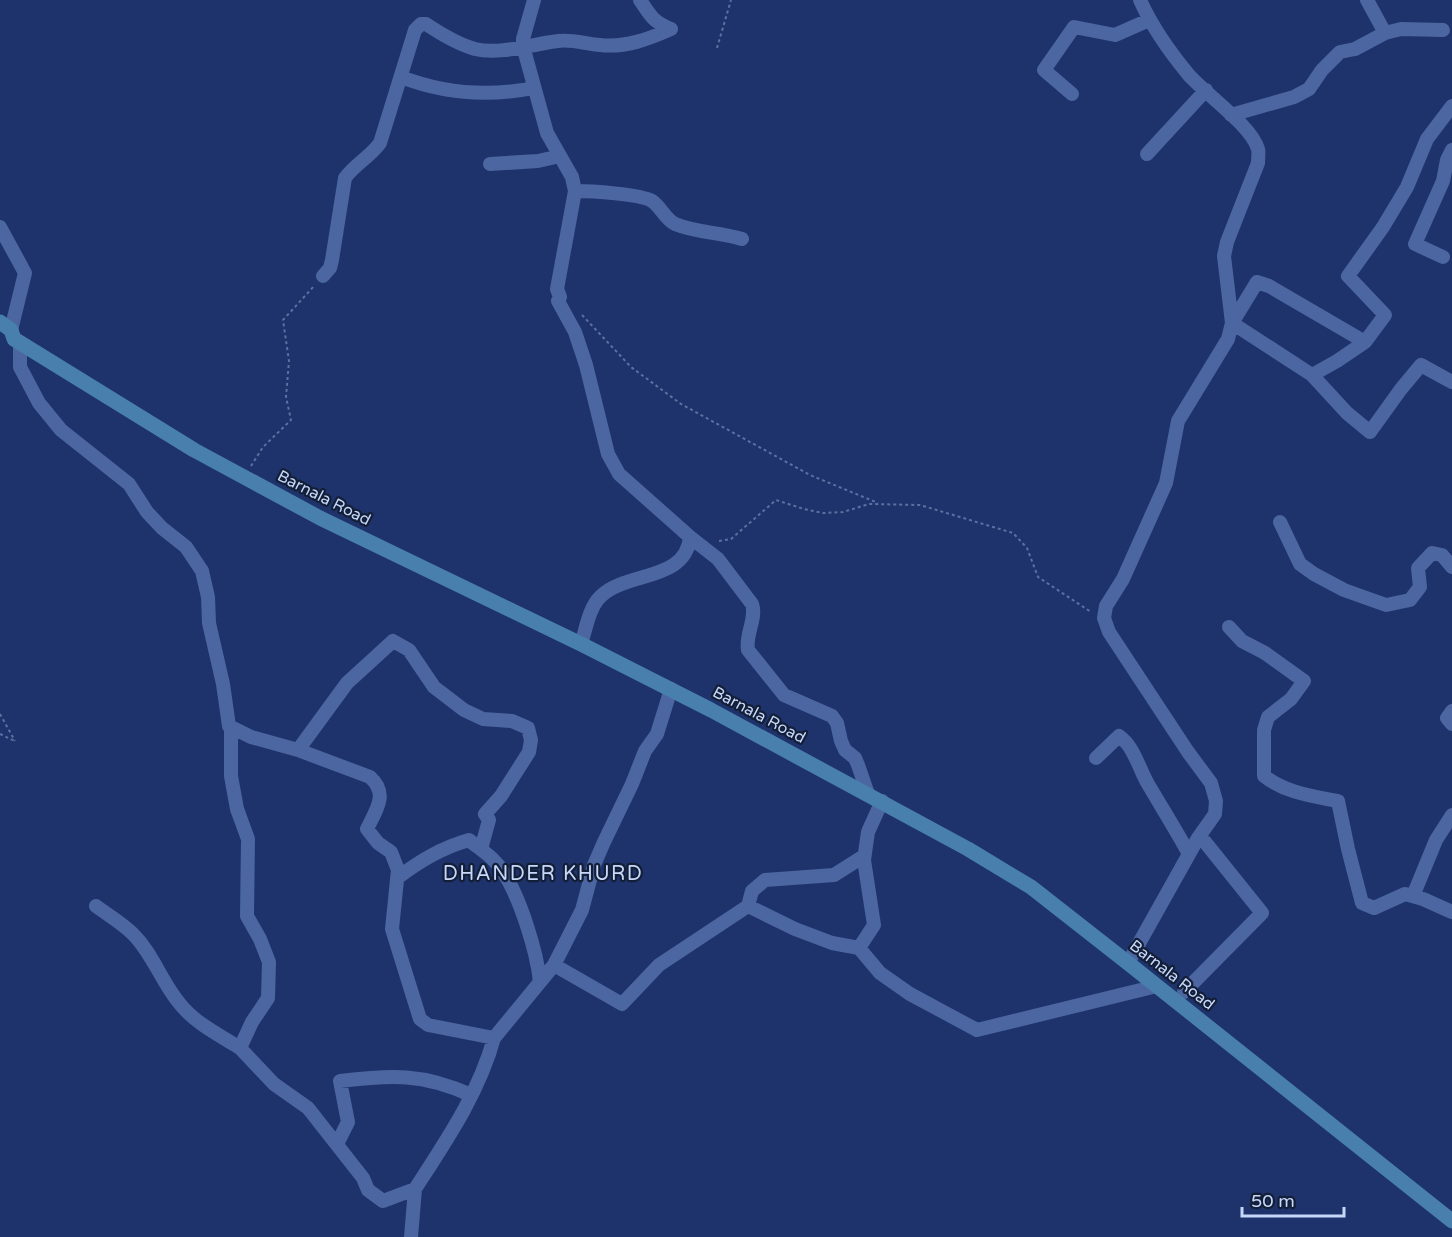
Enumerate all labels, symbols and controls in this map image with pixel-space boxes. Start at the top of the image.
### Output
street label: Barnala Road [274,466,374,530]
street label: Barnala Road [709,682,809,748]
district label: DHANDER KHURD [443,862,643,886]
street label: Barnala Road [1126,936,1218,1014]
scale bar [1242,1180,1344,1218]
text: 50 m [1251,1190,1295,1212]

